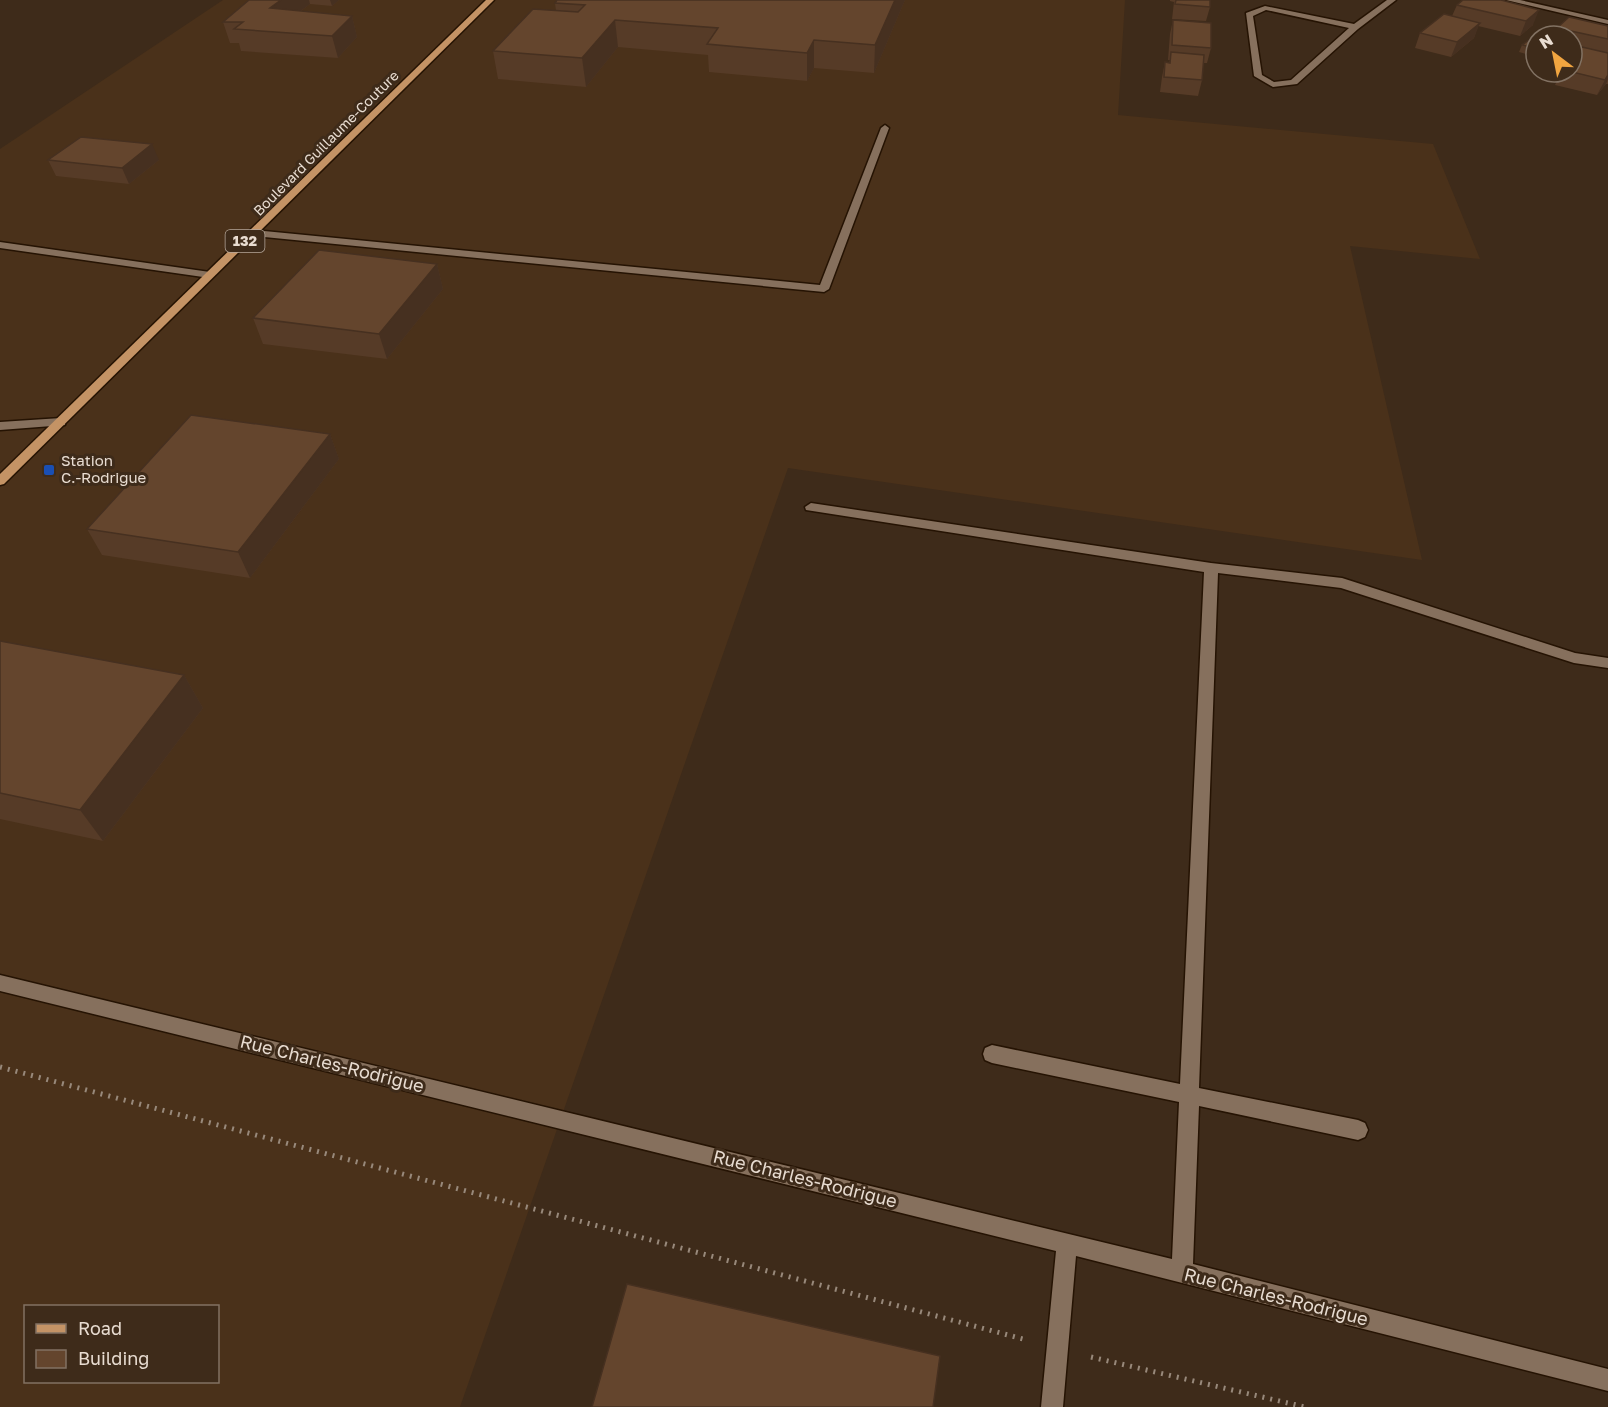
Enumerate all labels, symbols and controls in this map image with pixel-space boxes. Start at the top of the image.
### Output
north arrow [1524,24,1584,84]
text: N [1536,30,1557,53]
street label: Boulevard Guillaume-Couture [250,67,402,219]
road number: 132 [226,230,264,252]
place label: Station C.-Rodrigue [61,451,147,486]
marker: Station C.-Rodrigue [42,463,56,477]
street label: Rue Charles-Rodrigue [238,1030,426,1097]
street label: Rue Charles-Rodrigue [711,1145,899,1212]
street label: Rue Charles-Rodrigue [1182,1263,1370,1330]
legend [24,1305,219,1383]
text: Road [78,1317,122,1339]
text: Building [78,1347,149,1369]

